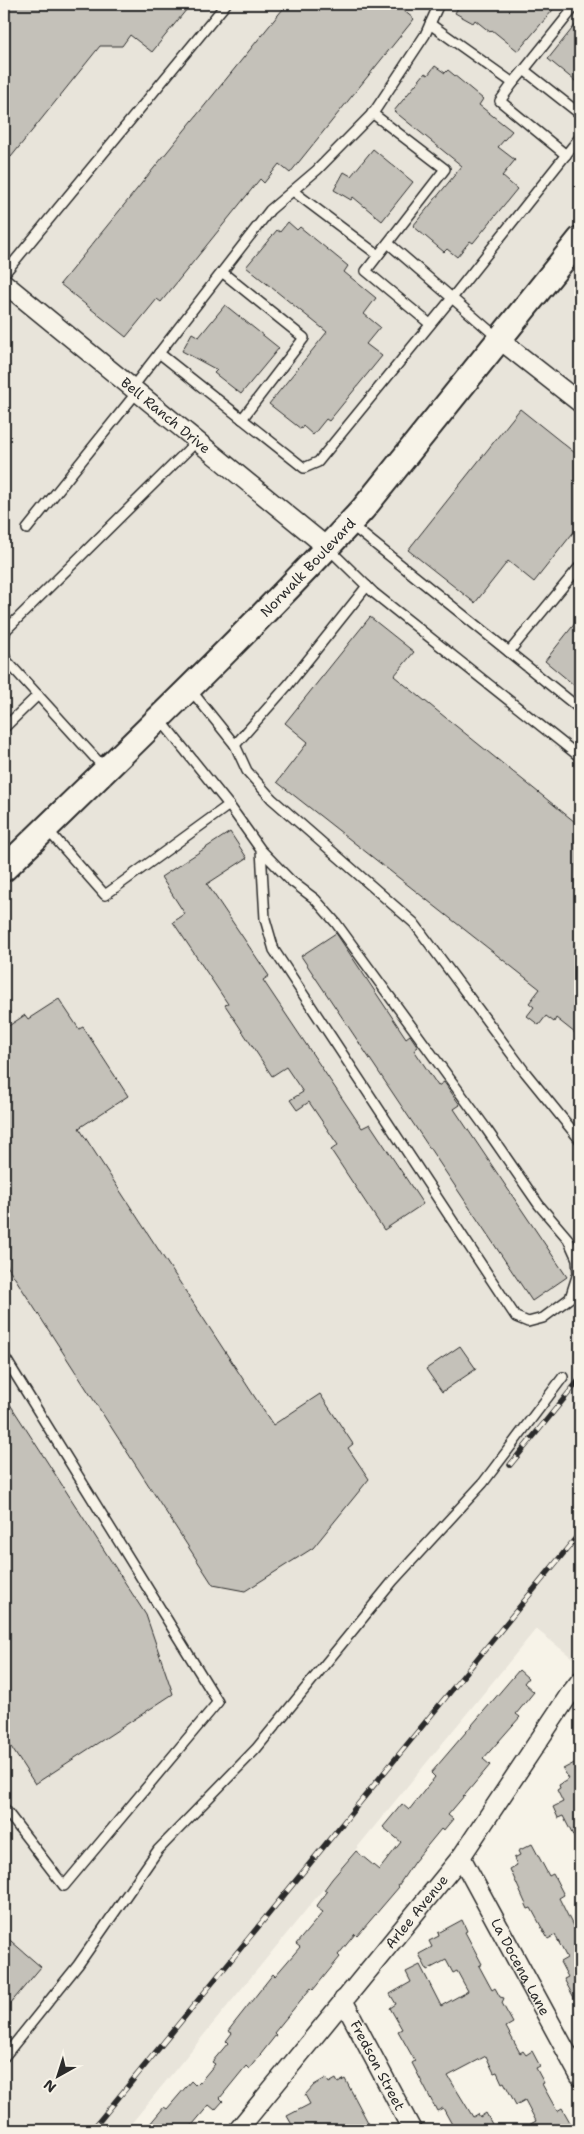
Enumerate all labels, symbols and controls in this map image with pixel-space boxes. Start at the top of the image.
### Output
street label: Bell Ranch Drive [117,373,214,457]
street label: Norwalk Boulevard [256,514,359,621]
street label: Arlee Avenue [381,1871,452,1952]
street label: La Docena Lane [487,1915,554,2019]
street label: Fredson Street [346,2017,409,2113]
north arrow [32,2052,82,2102]
text: N [40,2076,60,2097]

